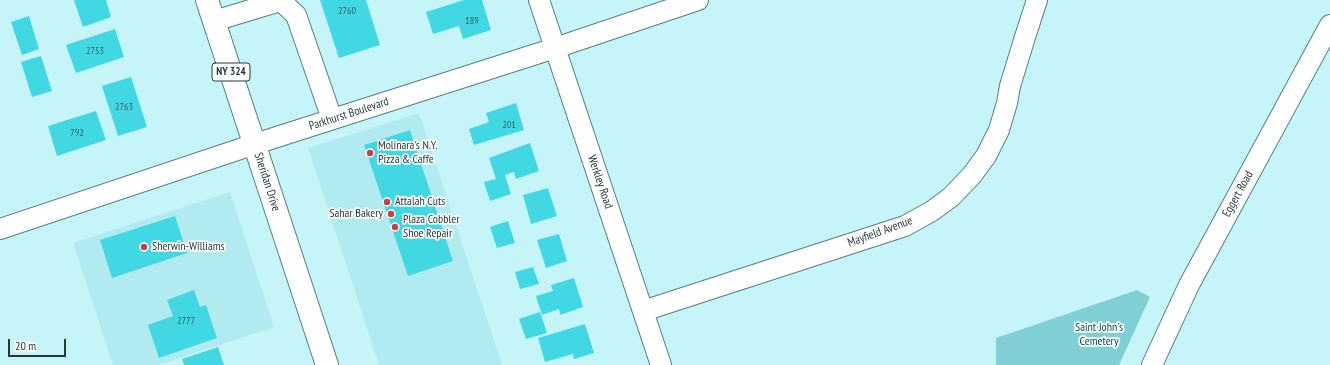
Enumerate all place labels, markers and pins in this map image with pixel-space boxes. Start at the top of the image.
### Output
place label: Molinara's N.Y. Pizza & Caffe [378,139,437,167]
marker: Molinara's N.Y. Pizza & Caffe [365,148,375,158]
place label: Attalah Cuts [395,195,445,209]
marker: Attalah Cuts [382,197,392,207]
place label: Sahar Bakery [329,207,383,221]
marker: Sahar Bakery [386,209,396,219]
place label: Plaza Cobbler Shoe Repair [403,213,459,241]
marker: Plaza Cobbler Shoe Repair [390,222,400,232]
place label: Sherwin-Williams [152,240,225,254]
marker: Sherwin-Williams [139,242,149,252]

